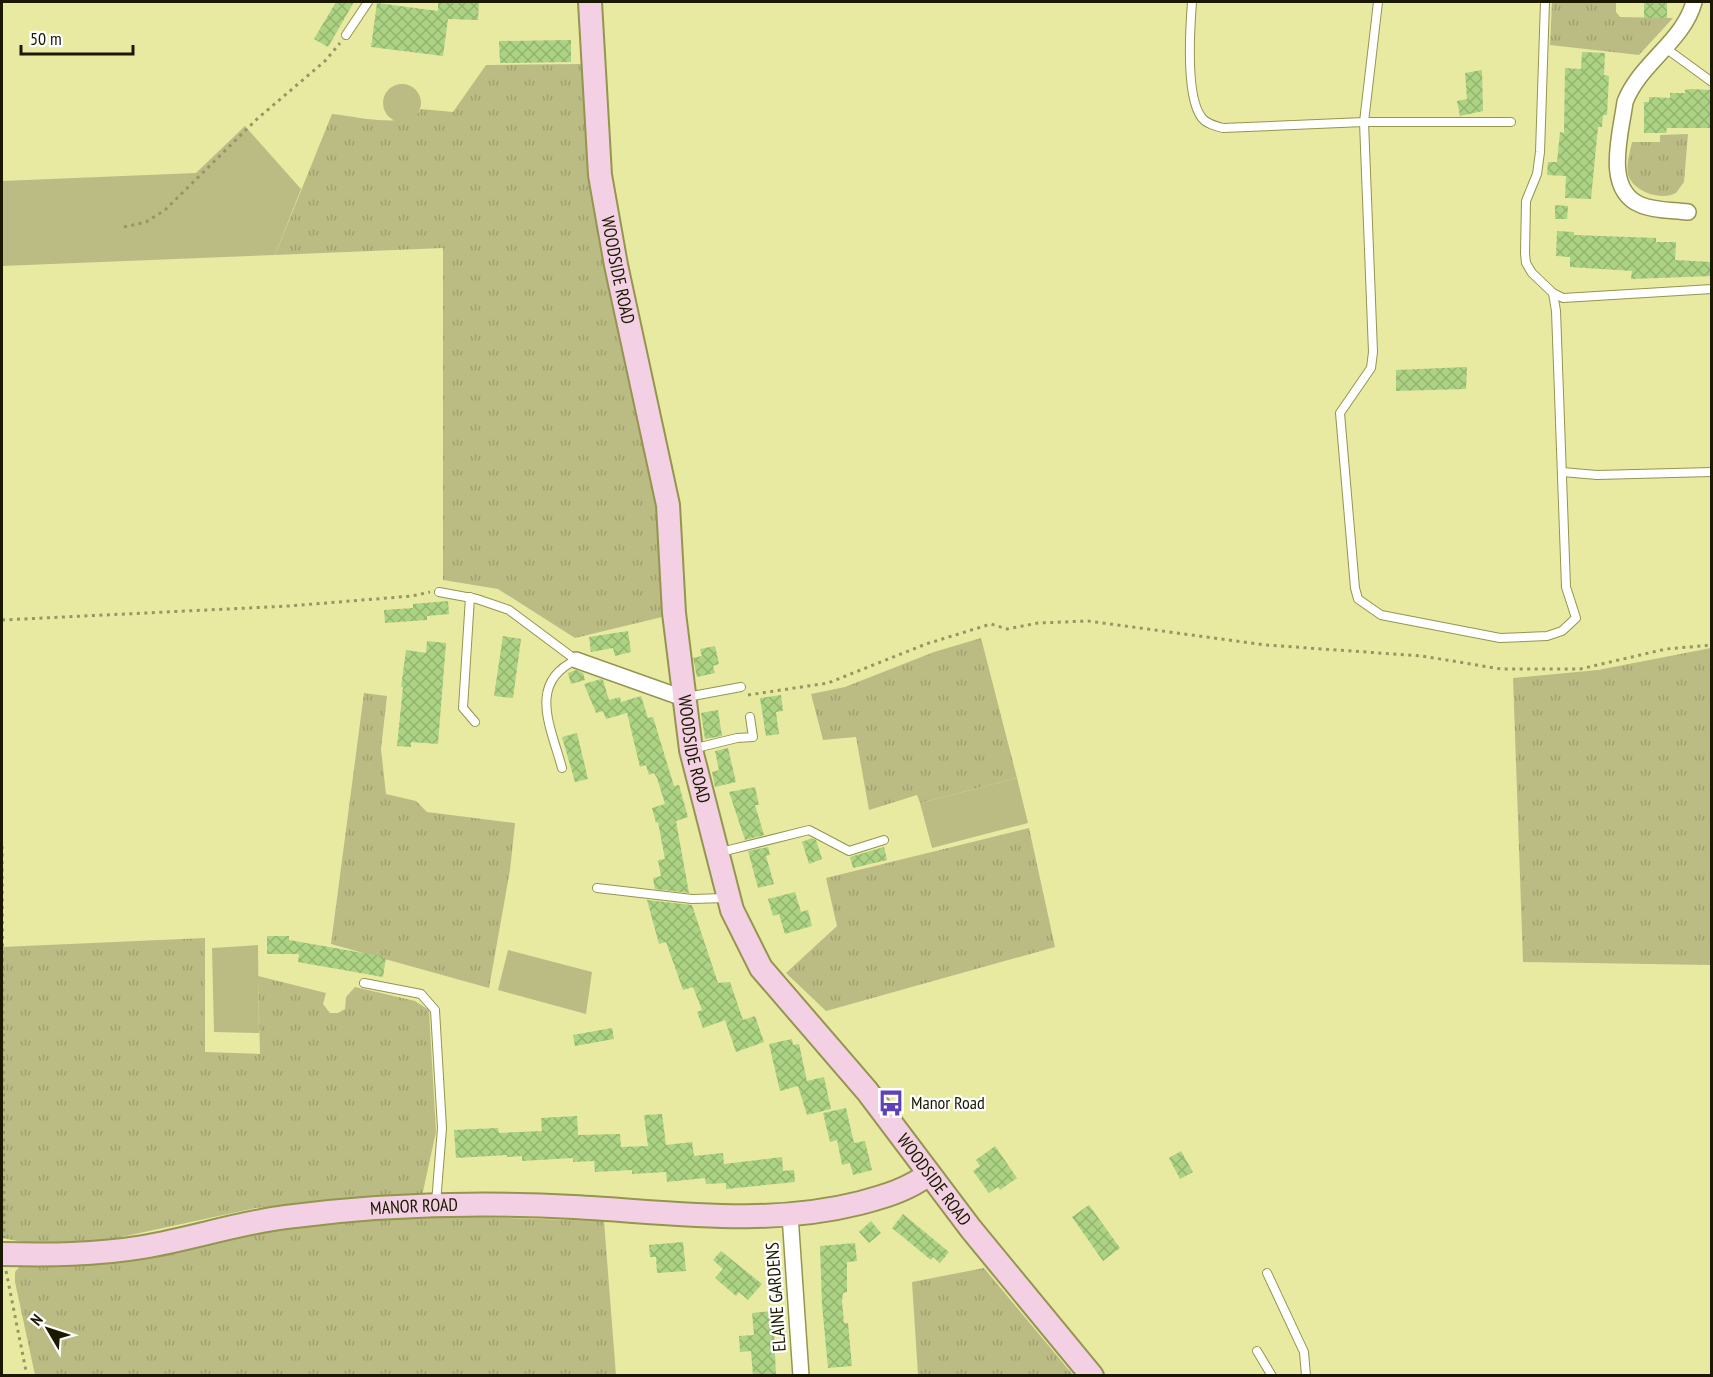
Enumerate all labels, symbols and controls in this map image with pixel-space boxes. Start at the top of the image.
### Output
scale bar [21,18,134,56]
text: 50 m [30,27,62,50]
street label: WOODSIDE ROAD [597,214,640,326]
street label: WOODSIDE ROAD [673,694,716,805]
bus stop icon: Manor Road [876,1088,906,1118]
place label: Manor Road [911,1091,985,1114]
street label: WOODSIDE ROAD [892,1129,976,1230]
street label: MANOR ROAD [369,1193,458,1220]
street label: ELAINE GARDENS [760,1241,791,1353]
north arrow [18,1299,78,1359]
text: N [26,1310,47,1329]

